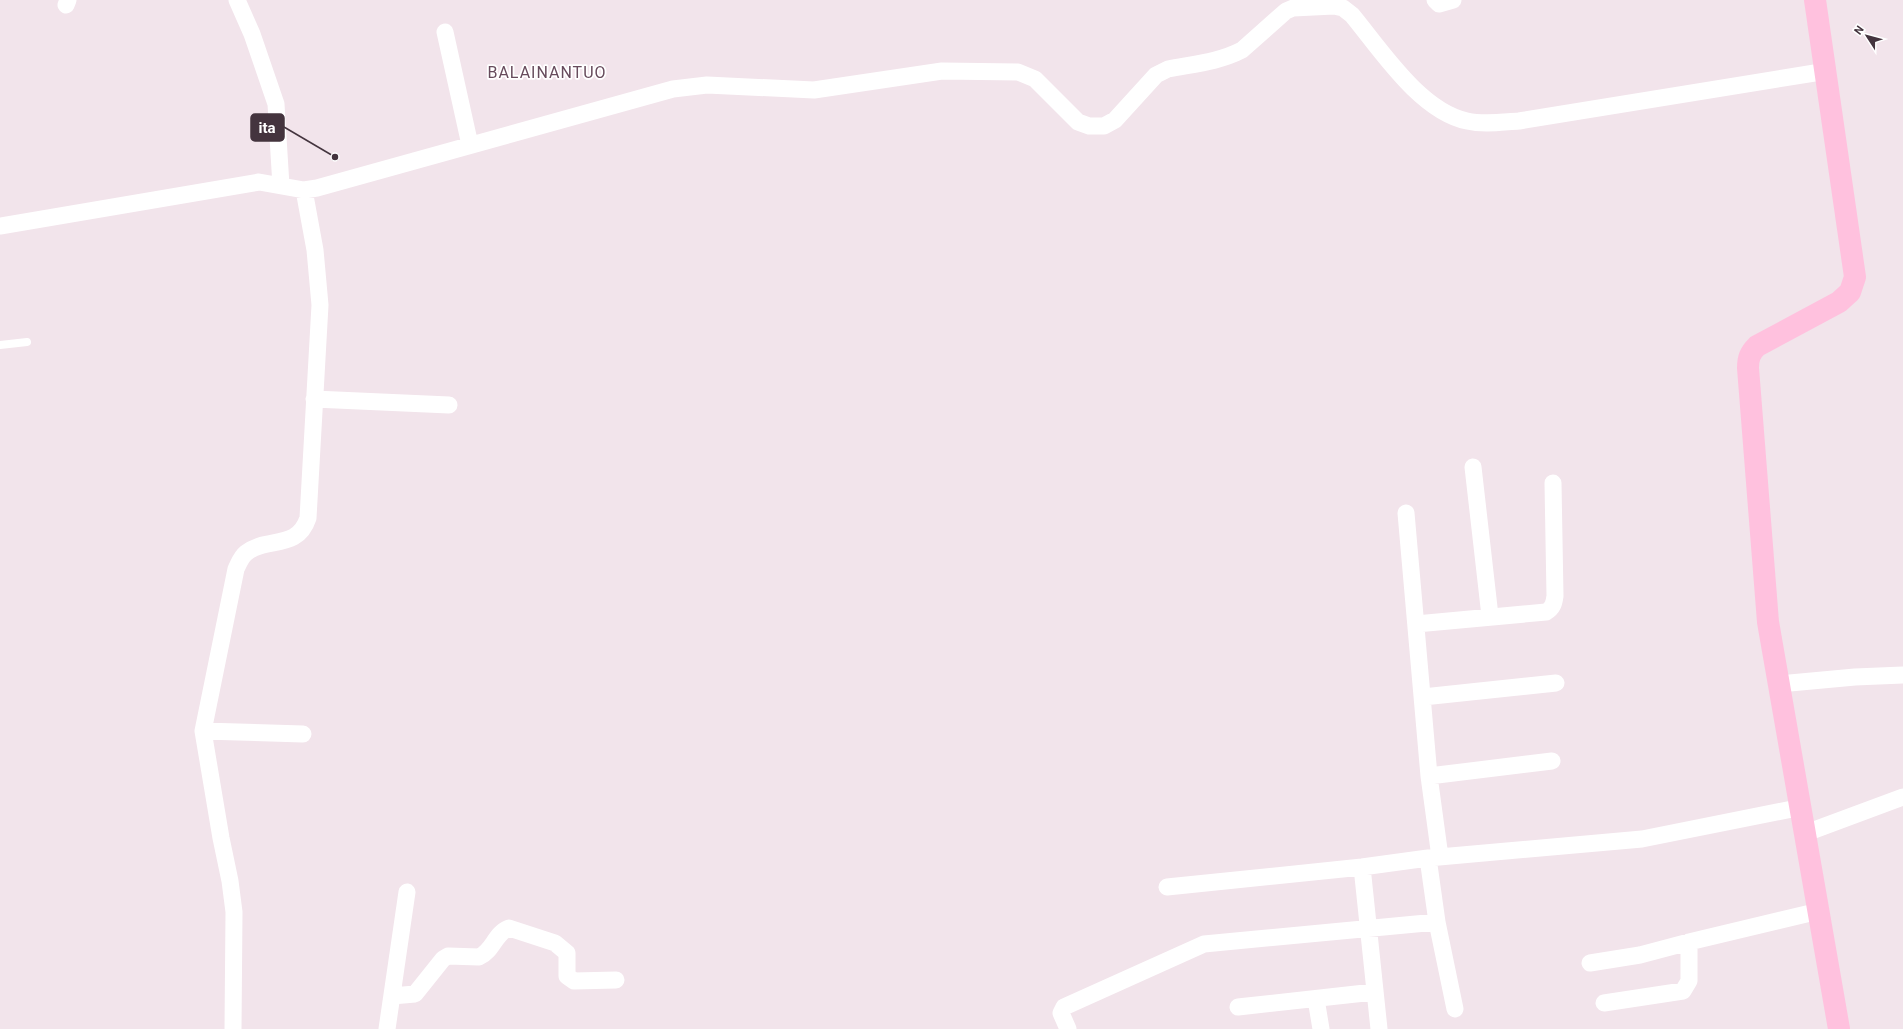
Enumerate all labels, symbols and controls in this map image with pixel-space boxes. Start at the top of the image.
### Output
north arrow [1847,16,1887,56]
text: N [1852,23,1867,37]
district label: BALAINANTUO [487,63,607,82]
callout: ita [251,114,284,141]
text: ita [258,119,276,137]

